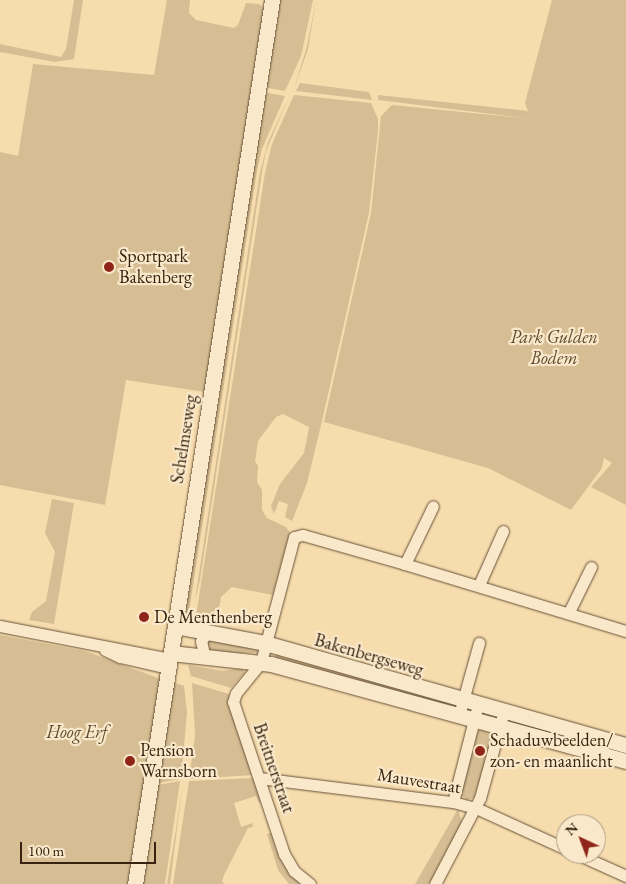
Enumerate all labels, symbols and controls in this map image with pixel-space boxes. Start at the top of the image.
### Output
place label: Sportpark Bakenberg [119,246,192,288]
marker: Sportpark Bakenberg [103,261,115,273]
park label: Park Gulden Bodem [510,327,598,369]
street label: Schelmseweg [166,393,202,485]
place label: De Menthenberg [154,606,272,628]
marker: De Menthenberg [138,611,150,623]
street label: Bakenbergseweg [312,629,426,681]
street label: Breitnerstraat [249,720,299,816]
park label: Hoog Erf [46,721,108,743]
place label: Schaduwbeelden/ zon- en maanlicht [490,730,613,772]
place label: Pension Warnsborn [140,740,217,782]
marker: Schaduwbeelden/ zon- en maanlicht [474,745,486,757]
marker: Pension Warnsborn [124,755,136,767]
street label: Mauvestraat [376,764,462,798]
north arrow [556,814,606,864]
text: N [561,818,582,839]
scale bar [22,832,159,864]
text: 100 m [28,841,64,860]

